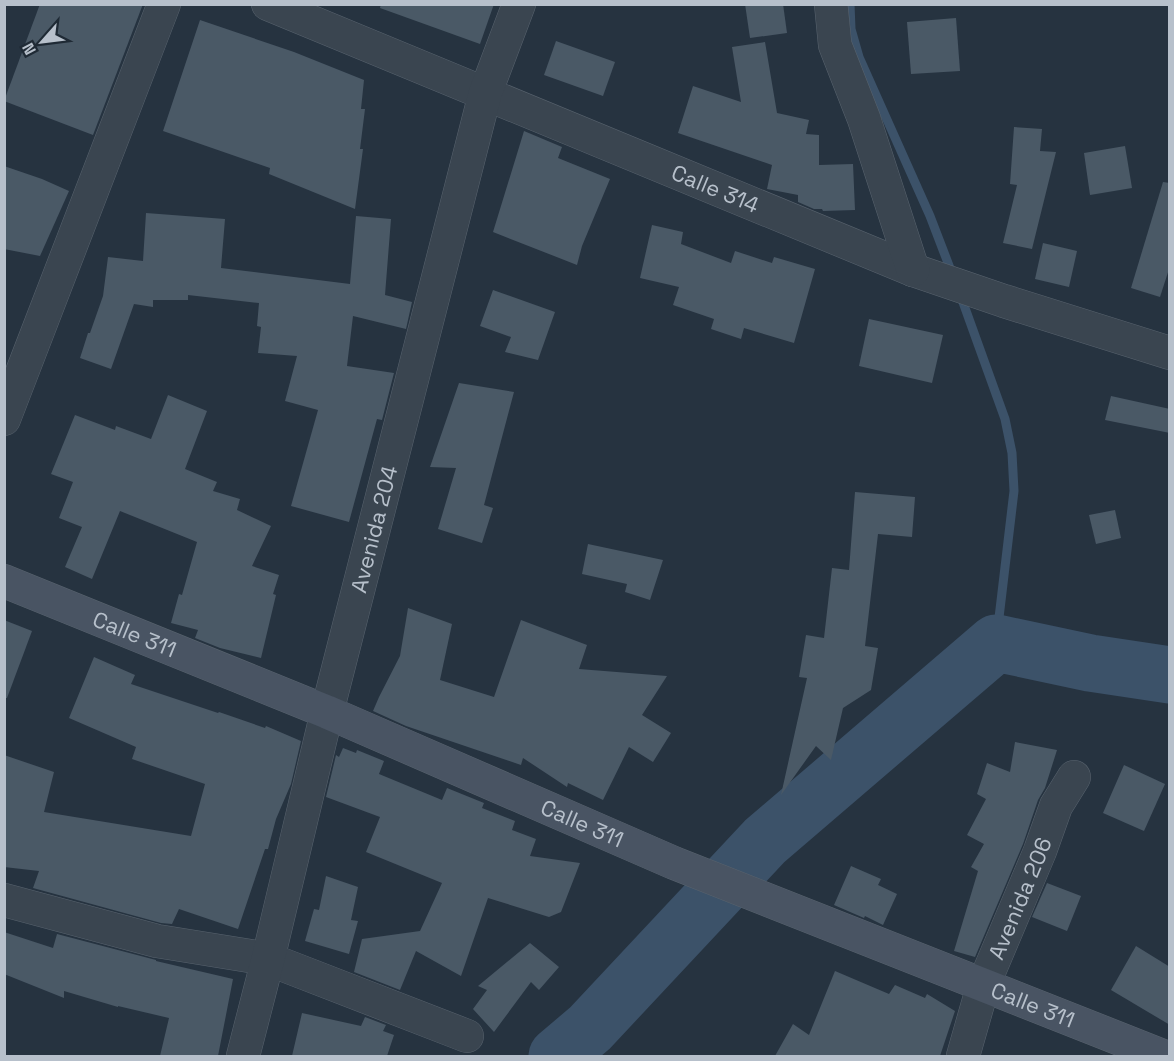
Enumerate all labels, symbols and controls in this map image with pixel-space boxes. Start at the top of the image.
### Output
north arrow [12,12,72,72]
text: N [17,39,41,58]
street label: Calle 314 [667,158,764,219]
street label: Avenida 204 [344,462,404,596]
street label: Calle 311 [89,605,181,663]
street label: Calle 311 [537,793,628,853]
street label: Avenida 206 [982,833,1058,964]
street label: Calle 311 [987,976,1079,1034]

